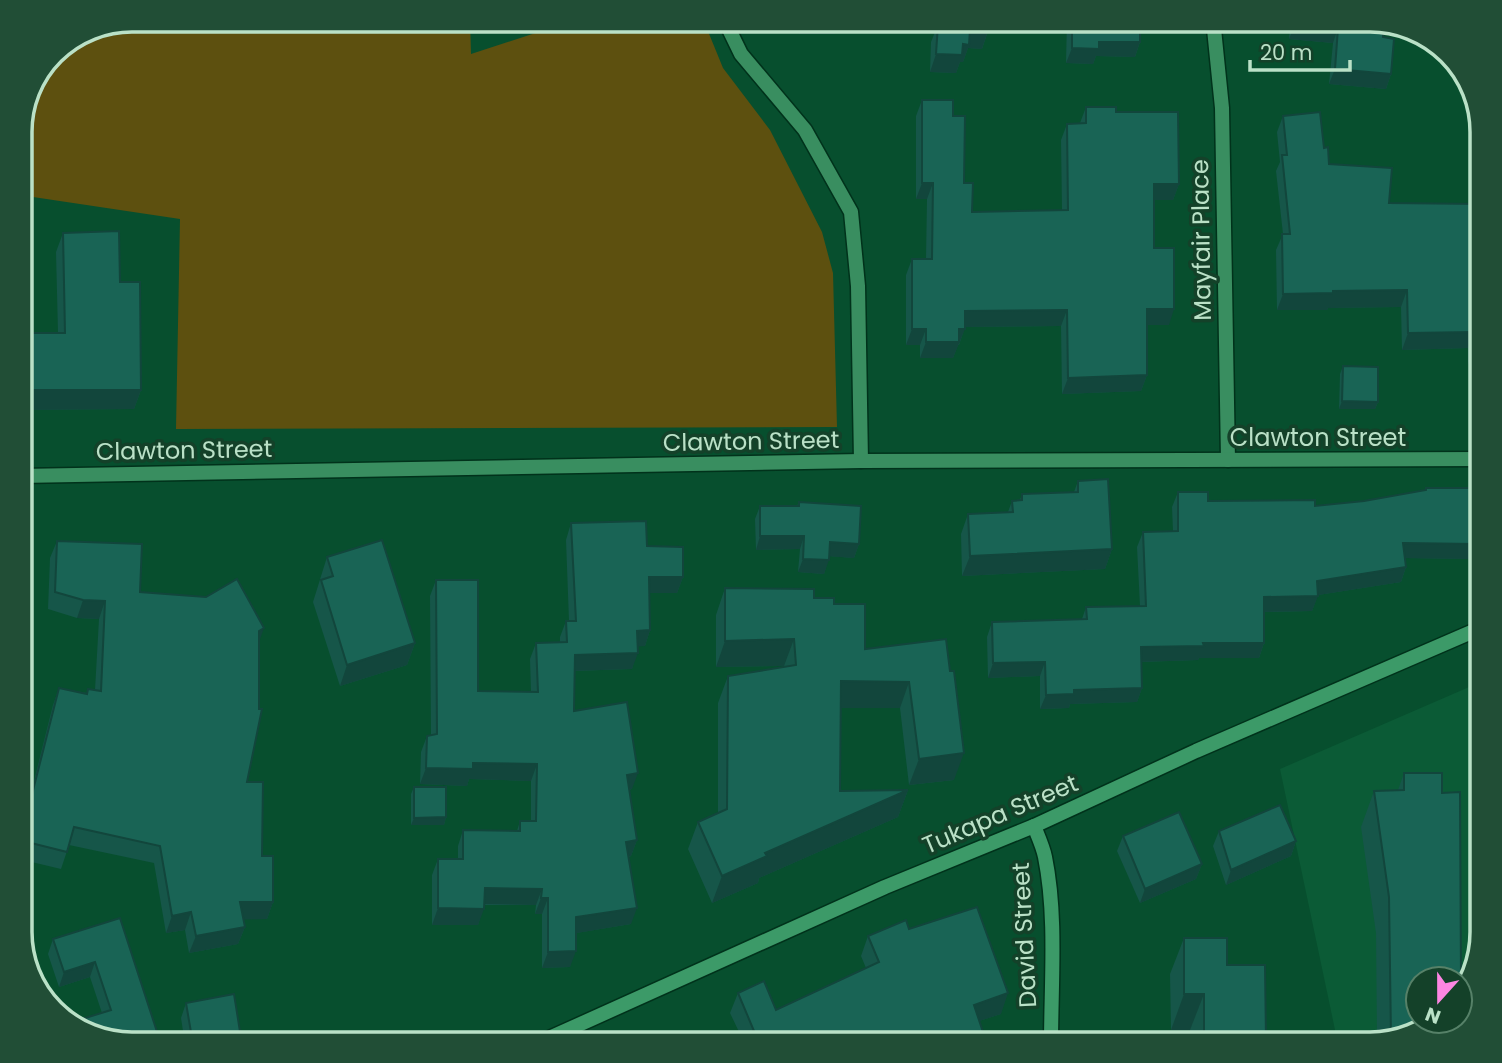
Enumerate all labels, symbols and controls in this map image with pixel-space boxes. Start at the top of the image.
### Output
scale bar [1250,28,1350,72]
text: 20 m [1260,38,1313,67]
street label: Mayfair Place [1183,159,1219,321]
street label: Clawton Street [1230,421,1406,454]
street label: Clawton Street [662,423,840,459]
street label: Clawton Street [95,432,273,468]
street label: Tukapa Street [917,766,1083,862]
street label: David Street [1004,862,1044,1008]
north arrow [1404,965,1474,1035]
text: N [1422,1000,1445,1031]

